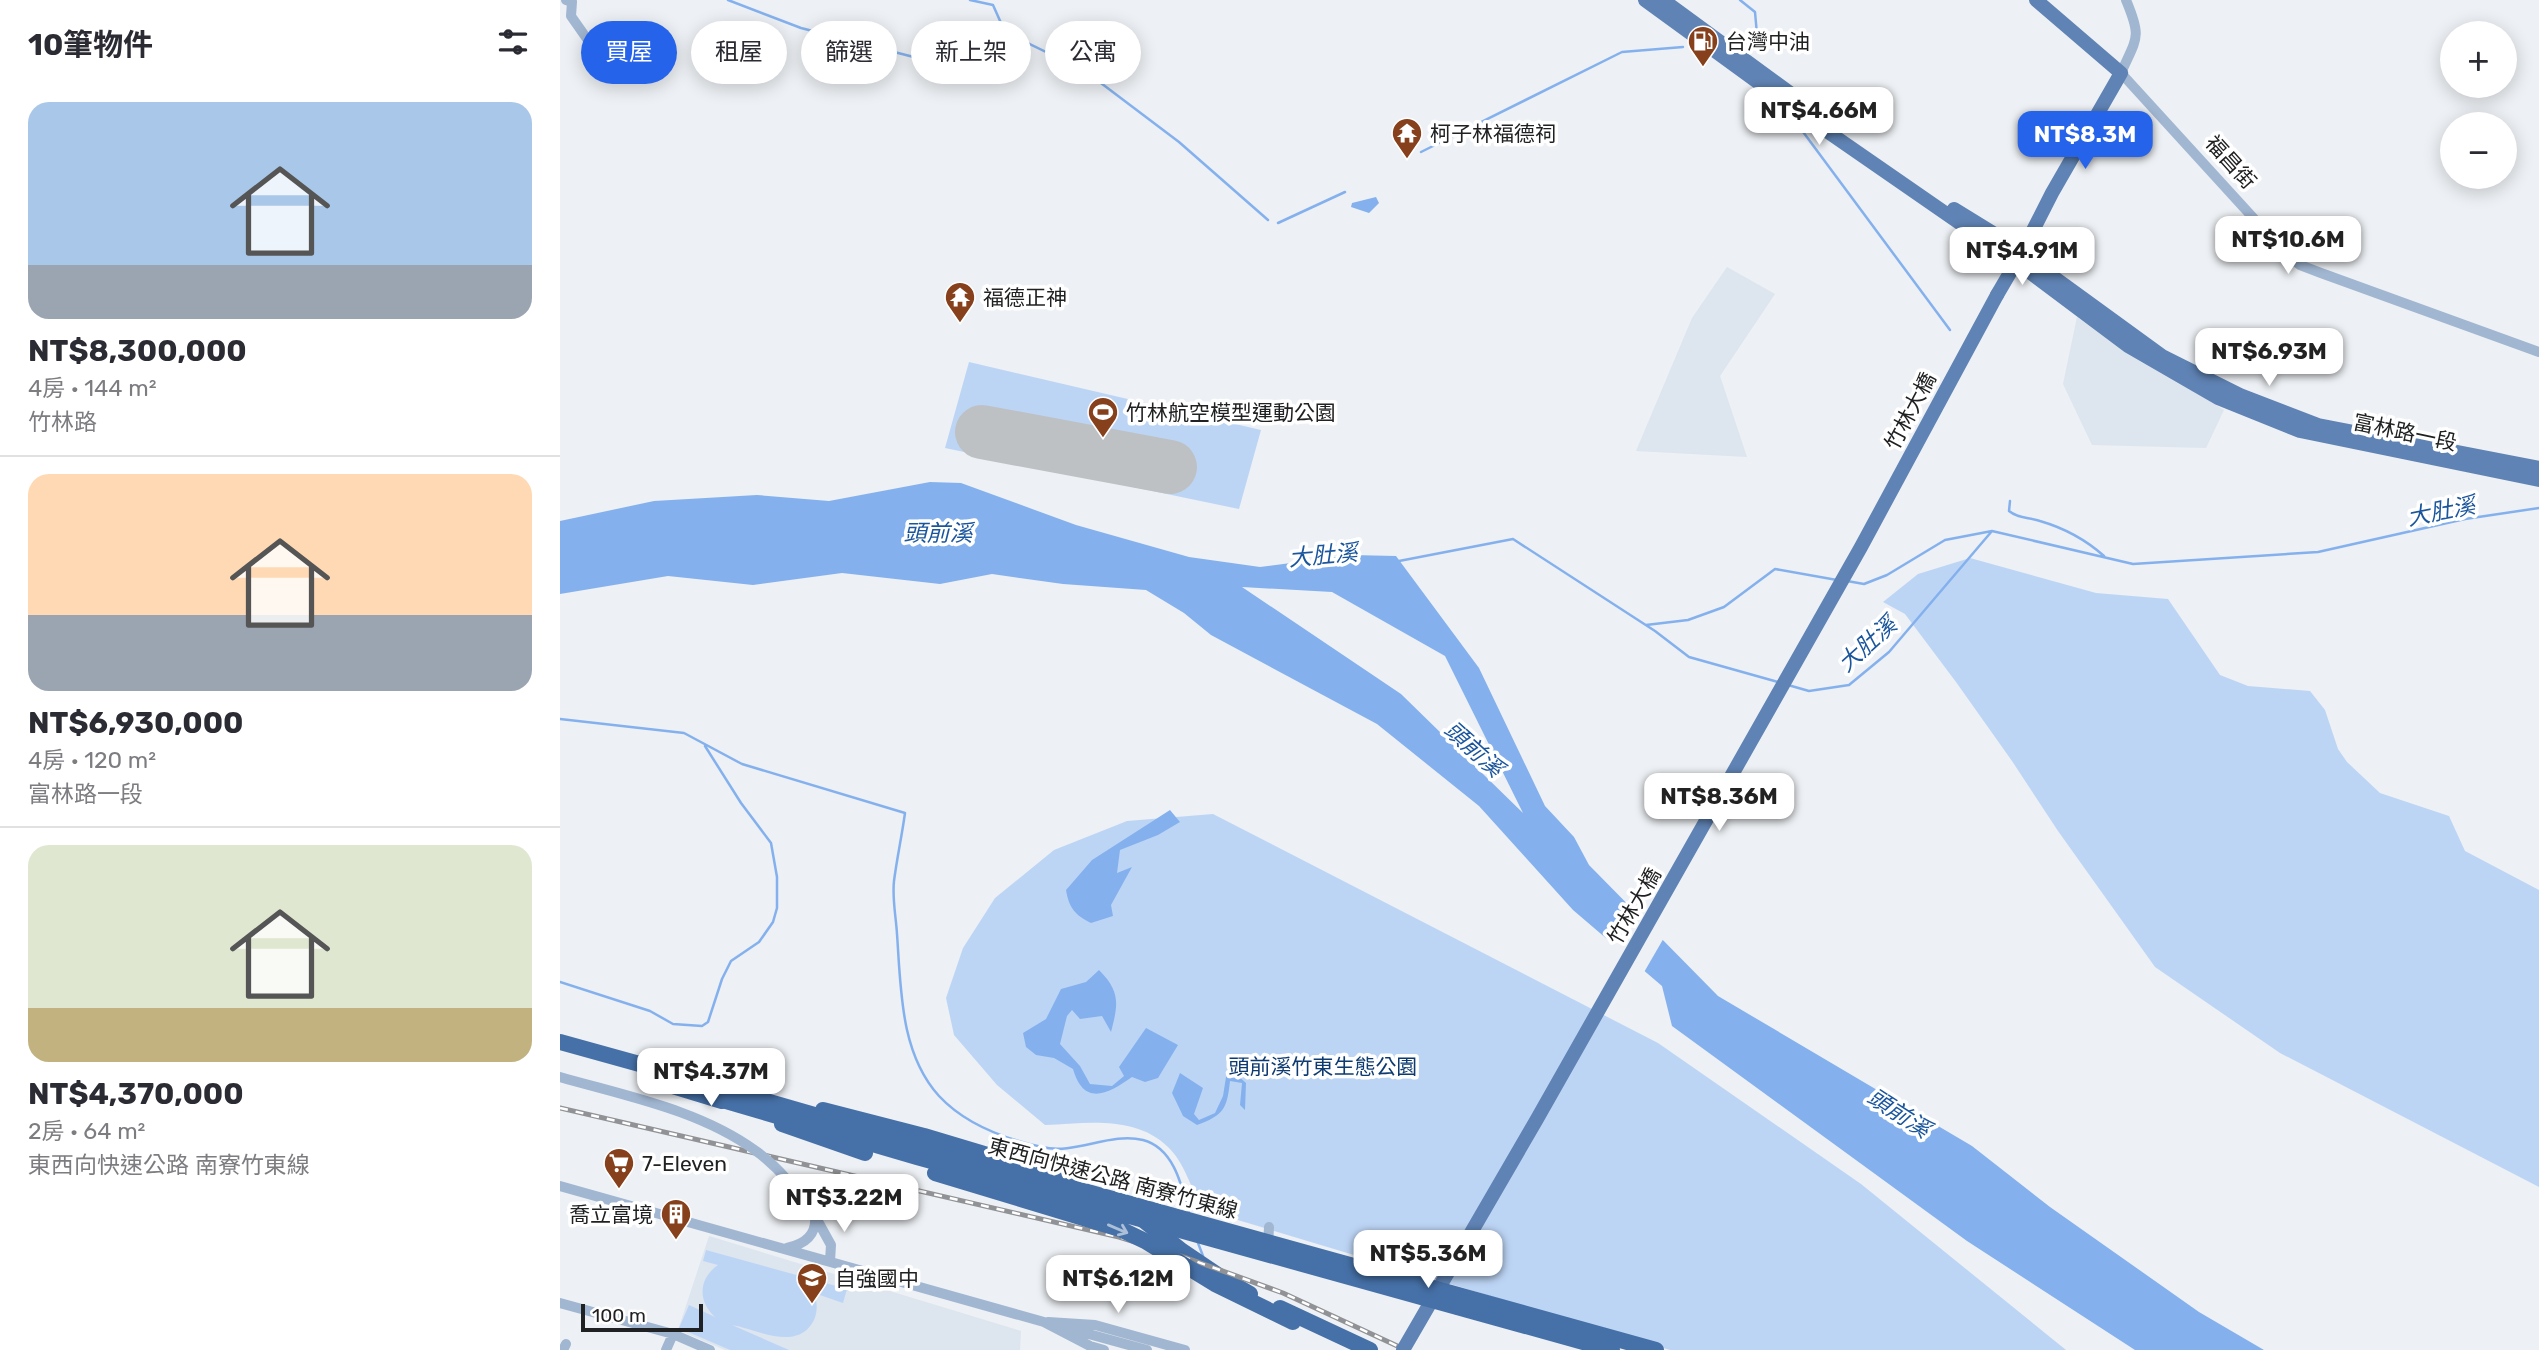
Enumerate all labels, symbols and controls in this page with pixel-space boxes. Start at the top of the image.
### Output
chip: 買屋 [581,21,677,84]
chip: 租屋 [691,21,787,84]
chip: 篩選 [801,21,897,84]
chip: 新上架 [911,21,1031,84]
chip: 公寓 [1045,21,1141,84]
map controls [2440,21,2517,189]
button: + [2440,21,2517,98]
icon: filters [494,23,532,61]
fuel station icon: 台灣中油 [1686,24,1720,68]
text: 10筆物件 [28,27,153,63]
place label: 台灣中油 [1726,29,1810,54]
pin: NT$4.66M [1747,88,1891,147]
text: NT$4.66M [1760,96,1878,124]
pin: NT$8.3M [2020,111,2150,171]
button: − [2440,112,2517,189]
temple icon: 柯子林福德祠 [1390,116,1424,160]
text: NT$8.3M [2034,120,2136,148]
place label: 柯子林福德祠 [1430,121,1556,146]
street label: 福昌街 [2201,130,2261,194]
icon: home [217,148,343,274]
pin: NT$10.6M [2216,216,2360,276]
text: NT$10.6M [2231,225,2345,253]
pin: NT$4.91M [1950,228,2094,287]
text: NT$4.91M [1966,236,2078,264]
temple icon: 福德正神 [943,280,977,324]
place label: 福德正神 [983,285,1067,310]
pin: NT$6.93M [2197,328,2341,388]
text: NT$8,300,000 [28,333,247,369]
text: NT$6.93M [2211,337,2327,365]
street label: 竹林大橋 [1879,368,1941,454]
text: 4房 · 144 m² [28,374,156,402]
sports icon: 竹林航空模型運動公園 [1086,395,1120,439]
place label: 竹林航空模型運動公園 [1126,400,1336,425]
text: 竹林路 [28,408,97,436]
street label: 富林路一段 [2351,409,2459,455]
water label: 大肚溪 [2404,490,2480,531]
water label: 頭前溪 [904,519,976,547]
icon: home [217,520,343,646]
water label: 大肚溪 [1287,538,1362,572]
water label: 大肚溪 [1832,609,1904,677]
text: NT$6,930,000 [28,705,243,741]
water label: 頭前溪 [1439,716,1511,784]
text: 4房 · 120 m² [28,746,156,774]
pin: NT$8.36M [1647,774,1791,833]
text: 富林路一段 [28,780,143,808]
text: NT$8.36M [1660,782,1778,810]
street label: 竹林大橋 [1602,863,1666,949]
icon: home [217,891,343,1017]
pin: NT$4.37M [639,1048,783,1108]
park label: 頭前溪竹東生態公園 [1229,1054,1418,1079]
text: NT$4.37M [653,1057,769,1085]
text: NT$4,370,000 [28,1076,244,1112]
water label: 頭前溪 [1862,1082,1938,1145]
text: 2房 · 64 m² [28,1117,145,1145]
street label: 東西向快速公路 南寮竹東線 [986,1133,1240,1223]
supermarket icon: 7-Eleven [602,1146,636,1190]
text: 東西向快速公路 南寮竹東線 [28,1151,310,1179]
place label: 7-Eleven [642,1151,727,1176]
pin: NT$3.22M [772,1174,916,1234]
text: NT$3.22M [785,1183,903,1211]
building icon: 喬立富境 [659,1197,693,1241]
place label: 喬立富境 [569,1202,653,1227]
one-way arrow [1107,1223,1128,1236]
pin: NT$5.36M [1356,1230,1500,1290]
text: NT$5.36M [1370,1239,1486,1267]
pin: NT$6.12M [1046,1256,1190,1315]
school or university icon: 自強國中 [795,1261,829,1305]
text: NT$6.12M [1062,1264,1174,1292]
place label: 自強國中 [835,1266,919,1291]
scale bar [581,1301,704,1333]
text: 100 m [592,1304,646,1327]

